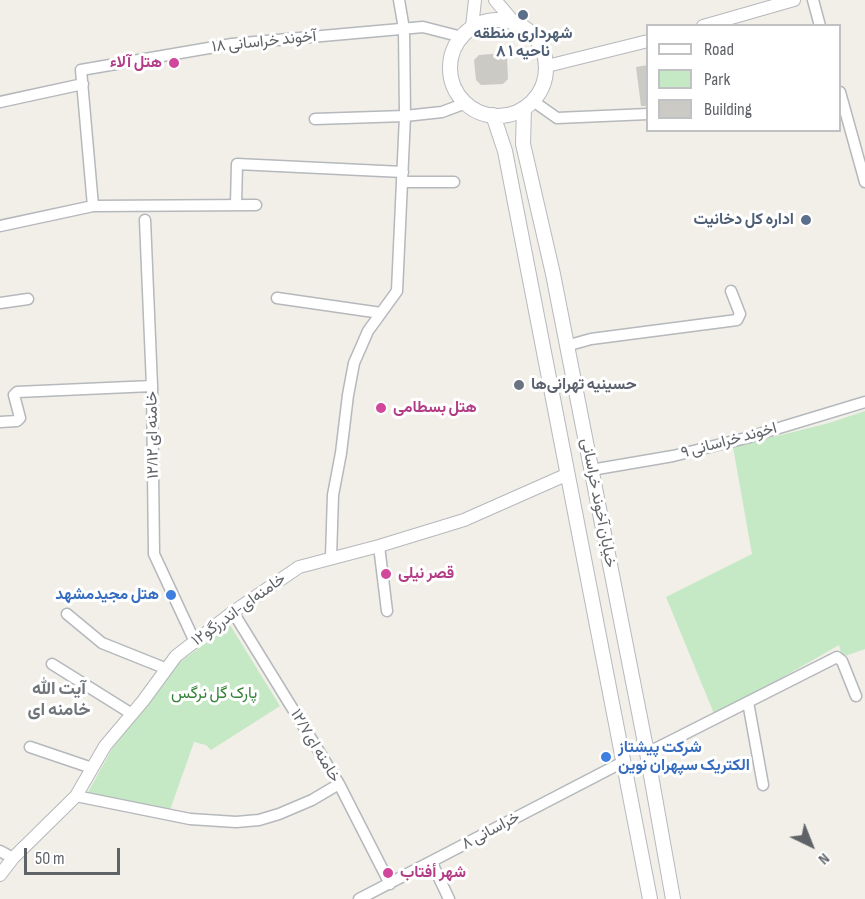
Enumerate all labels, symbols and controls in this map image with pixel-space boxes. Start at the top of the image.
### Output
marker: شهرداری منطقه ۸ ناحیه ۱ [516,8,530,22]
place label: شهرداری منطقه ۸ ناحیه ۱ [473,24,573,62]
legend [646,24,841,132]
street label: آخوند خراسانی ۱۸ [211,27,317,57]
text: Road [704,39,734,60]
place label: هتل آلاء [110,53,162,73]
marker: هتل آلاء [167,56,181,70]
text: Park [704,69,730,90]
text: Building [704,99,752,120]
place label: اداره کل دخانیت [693,210,794,230]
marker: اداره کل دخانیت [799,213,813,227]
place label: حسینیه تهرانی‌ها [531,375,637,395]
marker: حسینیه تهرانی‌ها [512,378,526,392]
street label: خامنه ای ۱۲/۱۲ [143,391,163,479]
place label: هتل بسطامی [393,398,477,418]
marker: هتل بسطامی [374,401,388,415]
street label: اخوند خراسانی ۹ [679,419,779,463]
street label: خیابان آخوند خراسانی [576,437,620,569]
place label: قصر نیلی [398,564,454,584]
marker: قصر نیلی [379,567,393,581]
street label: خامنه‌ای-اندرزگو۱۲ [188,570,290,650]
place label: هتل مجيدمشهد [55,585,159,605]
marker: هتل مجيدمشهد [164,588,178,602]
district label: آیت الله خامنه ای [27,678,91,720]
park label: پارک گل نرگس [171,684,257,704]
street label: خامنه ای۱۲/۷ [286,706,344,786]
place label: شرکت پیشتاز الکتریک سپهران نوین [618,738,750,776]
marker: شرکت پیشتاز الکتریک سپهران نوین [599,750,613,764]
street label: خراسانی ۸ [459,808,523,854]
north arrow [781,815,841,875]
scale bar [27,836,123,874]
text: 50 m [35,848,65,869]
text: N [814,849,833,868]
place label: شهر أفتاب [400,863,466,883]
marker: شهر أفتاب [381,866,395,880]

